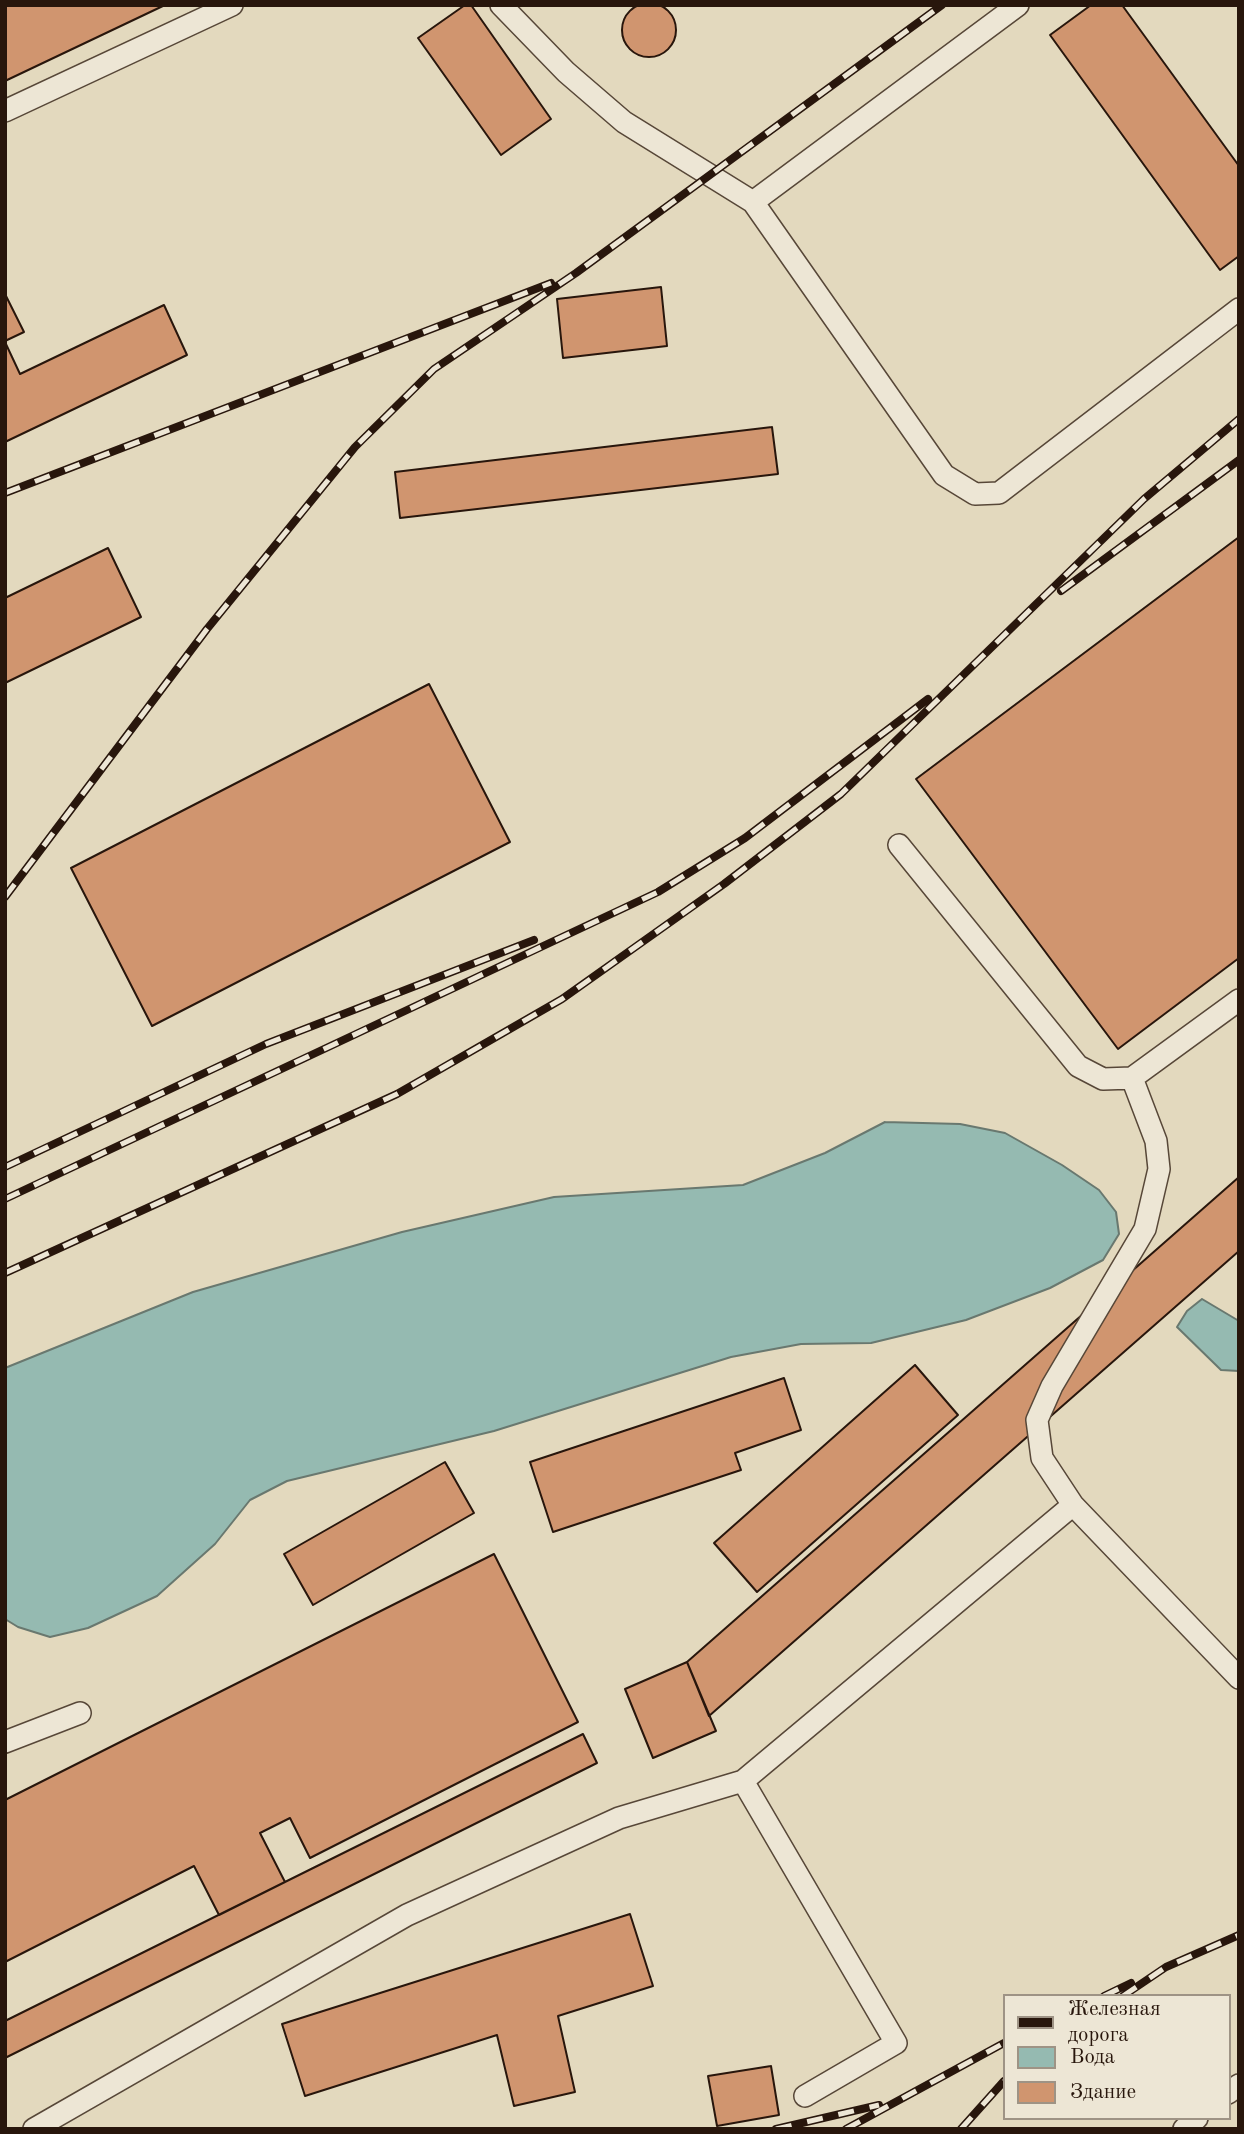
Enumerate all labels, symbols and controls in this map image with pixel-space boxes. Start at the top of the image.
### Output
legend [1002,1994,1230,2120]
text: Железная дорога [1068,1999,1161,2046]
text: Вода [1070,2047,1115,2068]
text: Здание [1070,2082,1136,2103]

